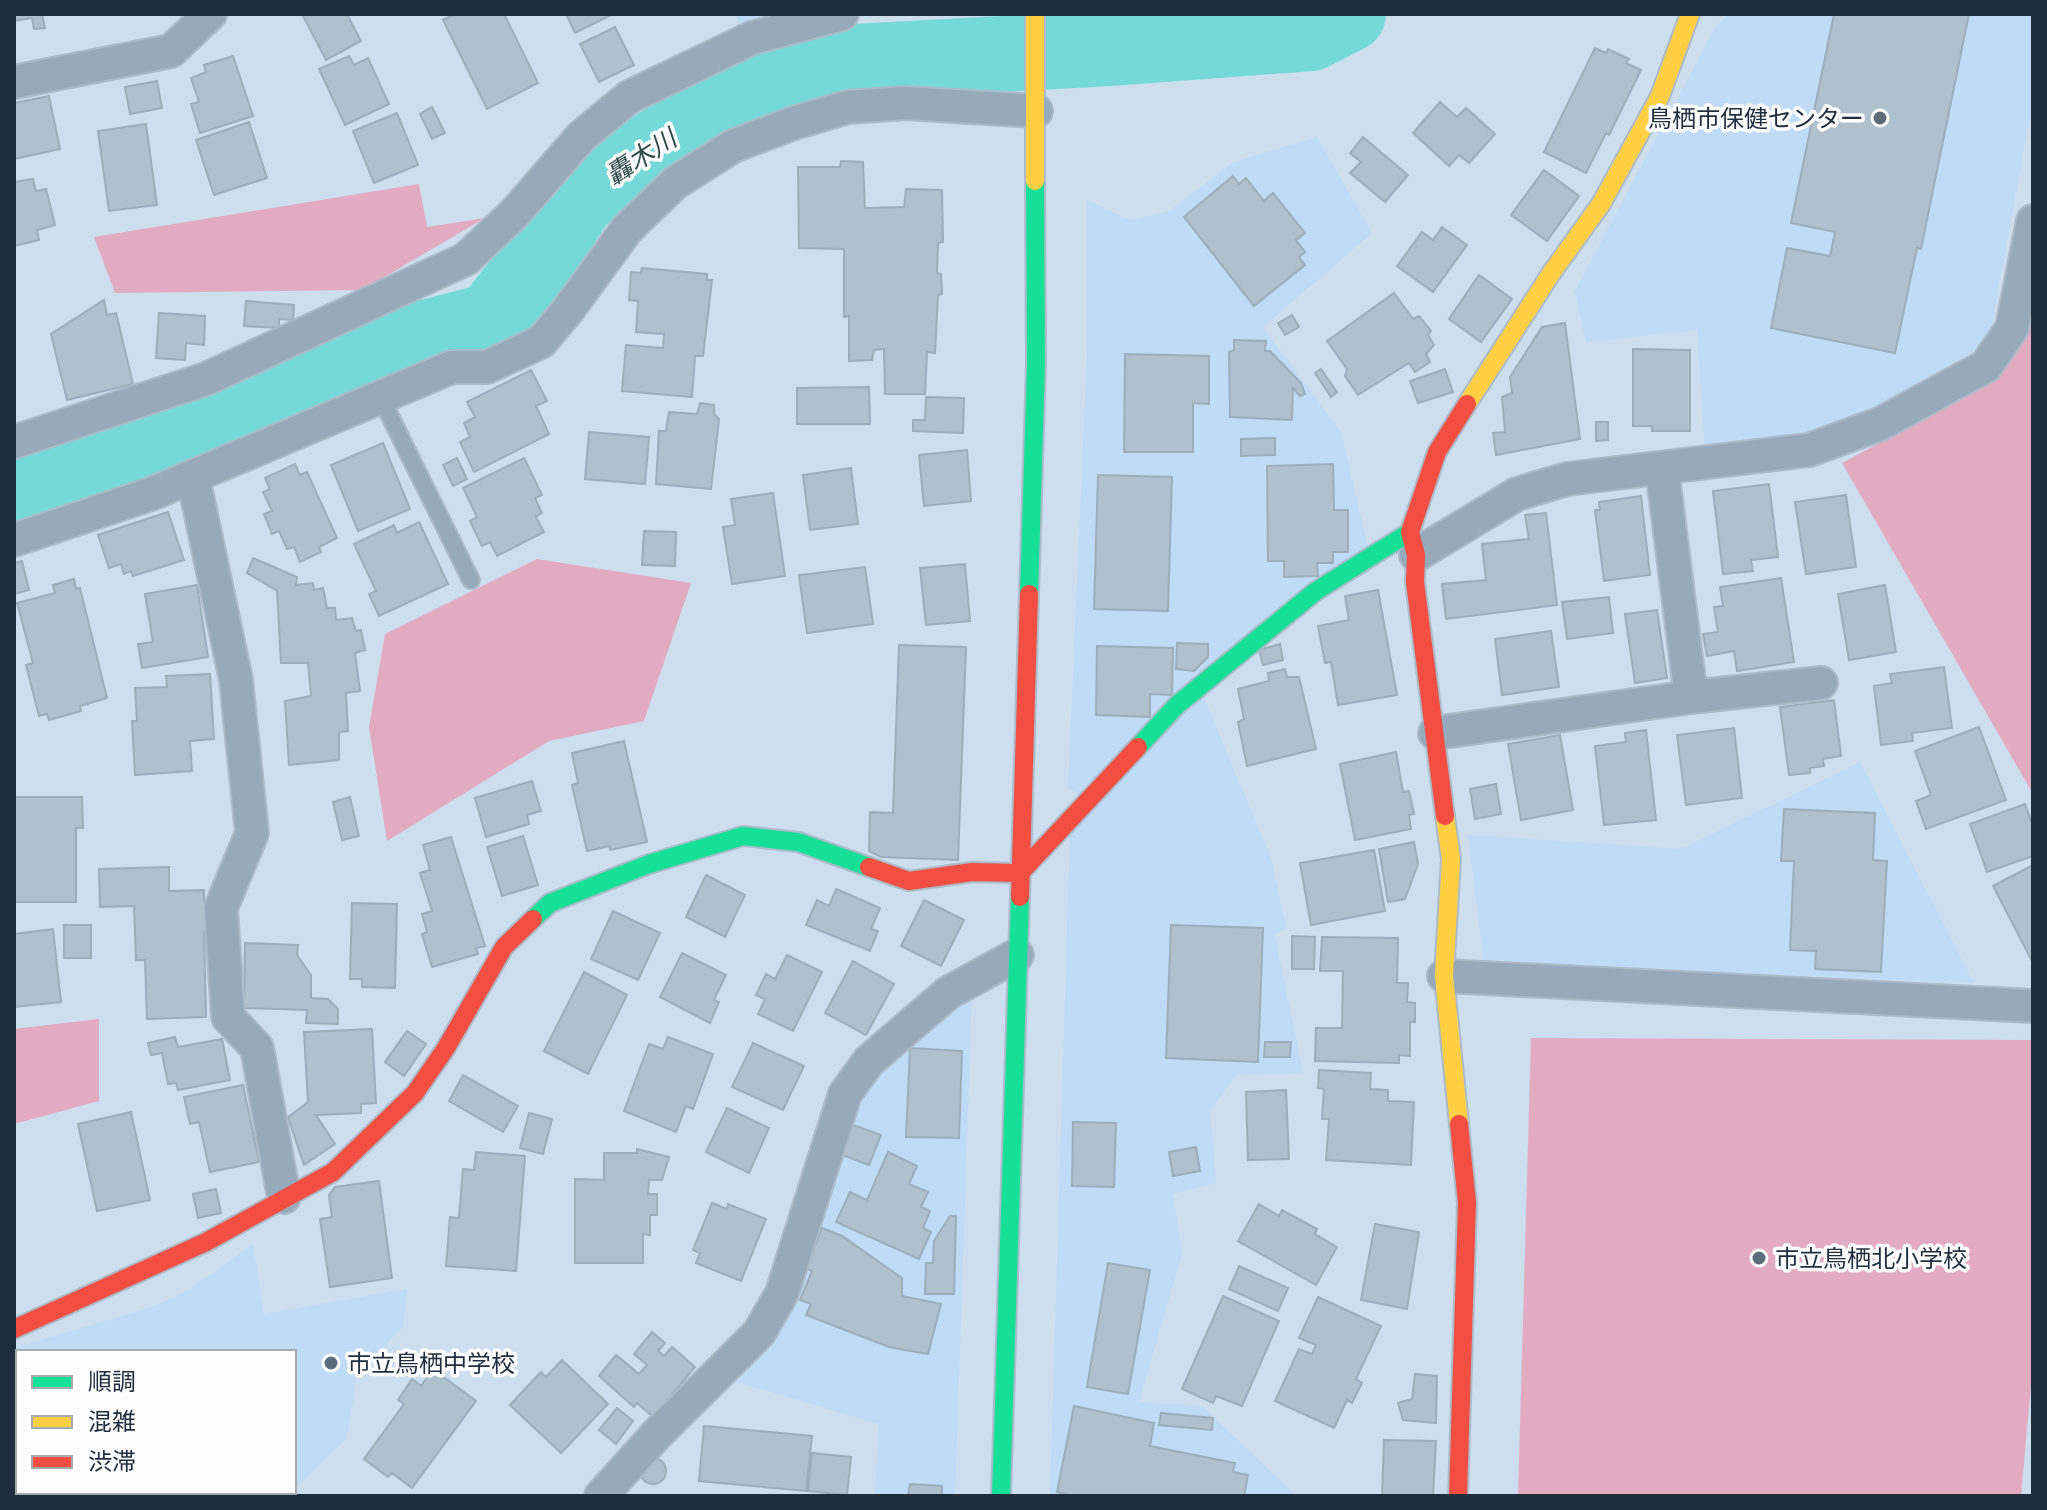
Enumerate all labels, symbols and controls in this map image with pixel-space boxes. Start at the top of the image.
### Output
place label: 鳥栖市保健センター [1648,104,1864,133]
marker: 鳥栖市保健センター [1871,109,1889,127]
water label: 轟木川 [600,121,685,192]
place label: 市立鳥栖北小学校 [1775,1244,1967,1273]
marker: 市立鳥栖北小学校 [1750,1249,1768,1267]
place label: 市立鳥栖中学校 [347,1349,515,1378]
legend [16,1350,296,1494]
marker: 市立鳥栖中学校 [322,1354,340,1372]
text: 順調 [88,1367,136,1396]
text: 混雑 [88,1407,136,1436]
text: 渋滞 [88,1447,136,1476]

